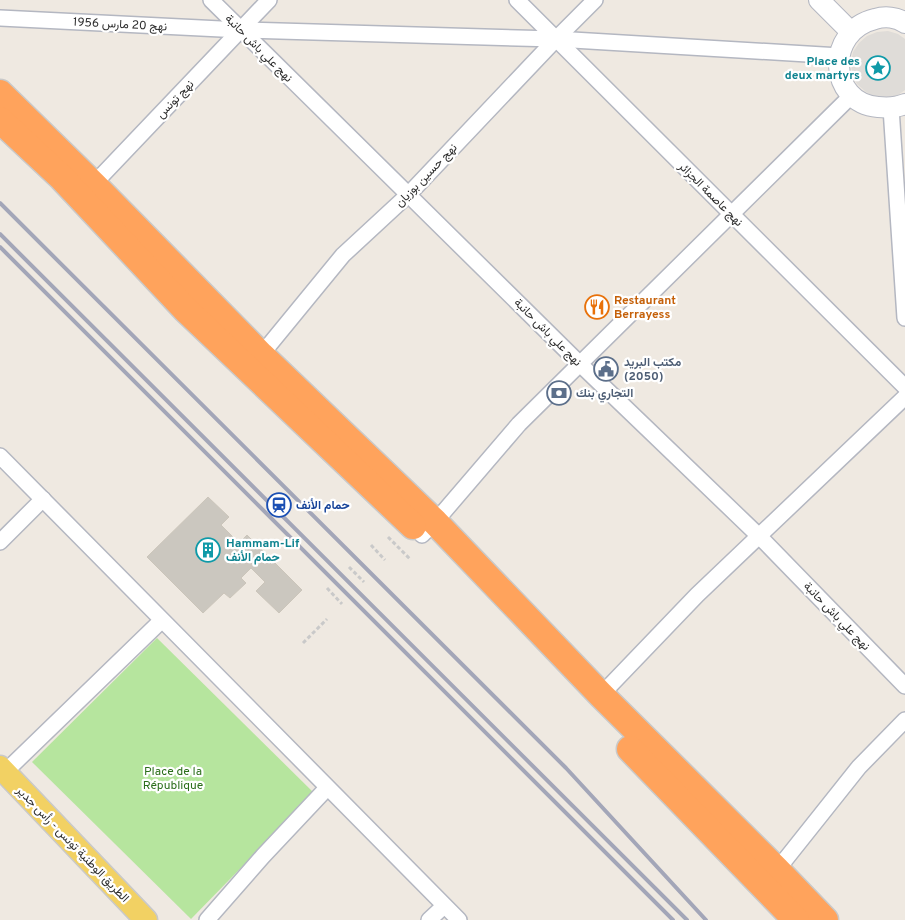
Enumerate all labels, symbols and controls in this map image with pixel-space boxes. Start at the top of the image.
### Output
street label: نهج علي باش حانبة [220,11,296,87]
street label: نهج 20 مارس 1956 [72,15,167,35]
place label: Place des deux martyrs [785,54,860,84]
place icon: Place des deux martyrs [865,55,891,81]
street label: نهج تونس [153,77,198,122]
street label: نهج حسين بوزيان [392,140,461,211]
street label: نهج عاصمة الجزائر [674,158,746,230]
place label: Restaurant Berrayess [614,293,676,323]
restaurant icon: Restaurant Berrayess [584,294,610,320]
street label: نهج علي باش حانبة [509,295,585,371]
place label: مكتب البريد (2050) [624,355,682,385]
public building icon: مكتب البريد (2050) [593,356,619,382]
bank icon: التجاري بنك [546,380,572,406]
place label: التجاري بنك [576,386,633,403]
station icon: حمام الأنف [266,492,292,518]
place label: حمام الأنف [296,498,350,514]
place label: Hammam-Lif حمام الأنف [226,536,300,566]
building icon: Hammam-Lif حمام الأنف [195,537,221,563]
street label: نهج علي باش حانبة [799,579,873,655]
park label: Place de la République [143,764,203,794]
street label: الطريق الوطنية تونس - رأس جدير [12,782,132,906]

